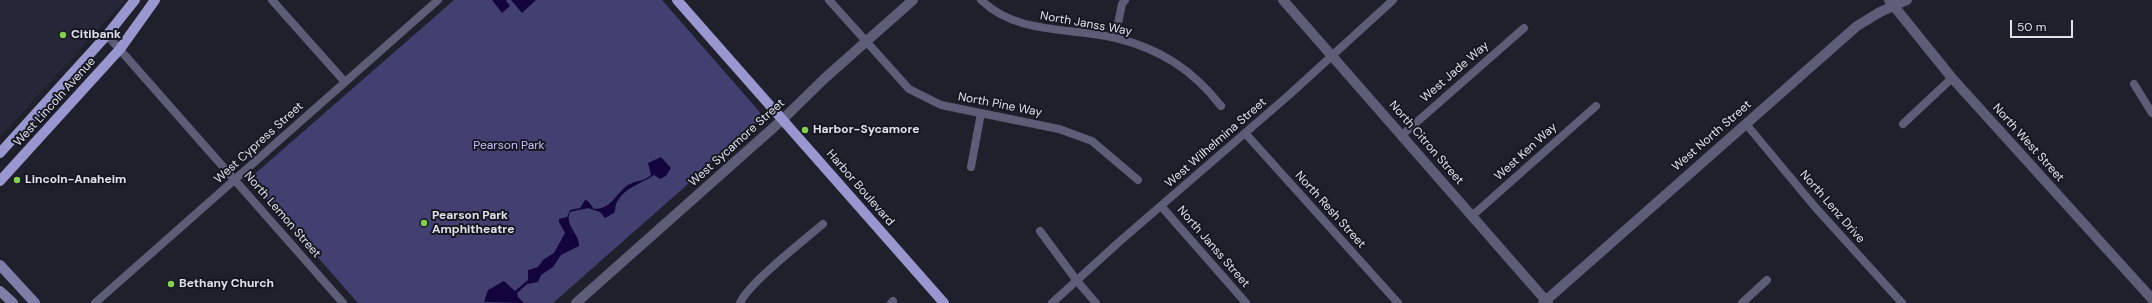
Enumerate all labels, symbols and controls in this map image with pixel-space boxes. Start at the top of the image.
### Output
street label: North Janss Way [1039,9,1133,39]
scale bar [2012,12,2075,38]
text: 50 m [2017,19,2046,35]
place label: Citibank [71,28,121,42]
marker: Citibank [58,30,68,40]
street label: West Jade Way [1418,38,1492,106]
street label: West Lincoln Avenue [11,54,99,150]
street label: North Pine Way [957,90,1043,120]
street label: West Wilhelmina Street [1163,95,1269,191]
street label: West Sycamore Street [686,96,788,190]
street label: North Citron Street [1386,98,1466,188]
street label: West North Street [1669,98,1755,174]
street label: West Cypress Street [212,99,306,187]
street label: North West Street [1989,101,2067,185]
street label: West Ken Way [1492,120,1560,184]
place label: Harbor-Sycamore [813,123,919,137]
marker: Harbor-Sycamore [800,125,810,135]
park label: Pearson Park [473,139,545,153]
street label: Harbor Boulevard [823,147,897,229]
street label: North Lenz Drive [1797,168,1867,246]
street label: North Lemon Street [241,169,323,261]
street label: North Resh Street [1292,169,1368,251]
place label: Lincoln-Anaheim [25,173,126,187]
marker: Lincoln-Anaheim [12,175,22,185]
street label: North Janss Street [1174,203,1252,291]
place label: Pearson Park Amphitheatre [432,209,514,237]
marker: Pearson Park Amphitheatre [419,218,429,228]
place label: Bethany Church [179,277,274,291]
marker: Bethany Church [166,279,176,289]

